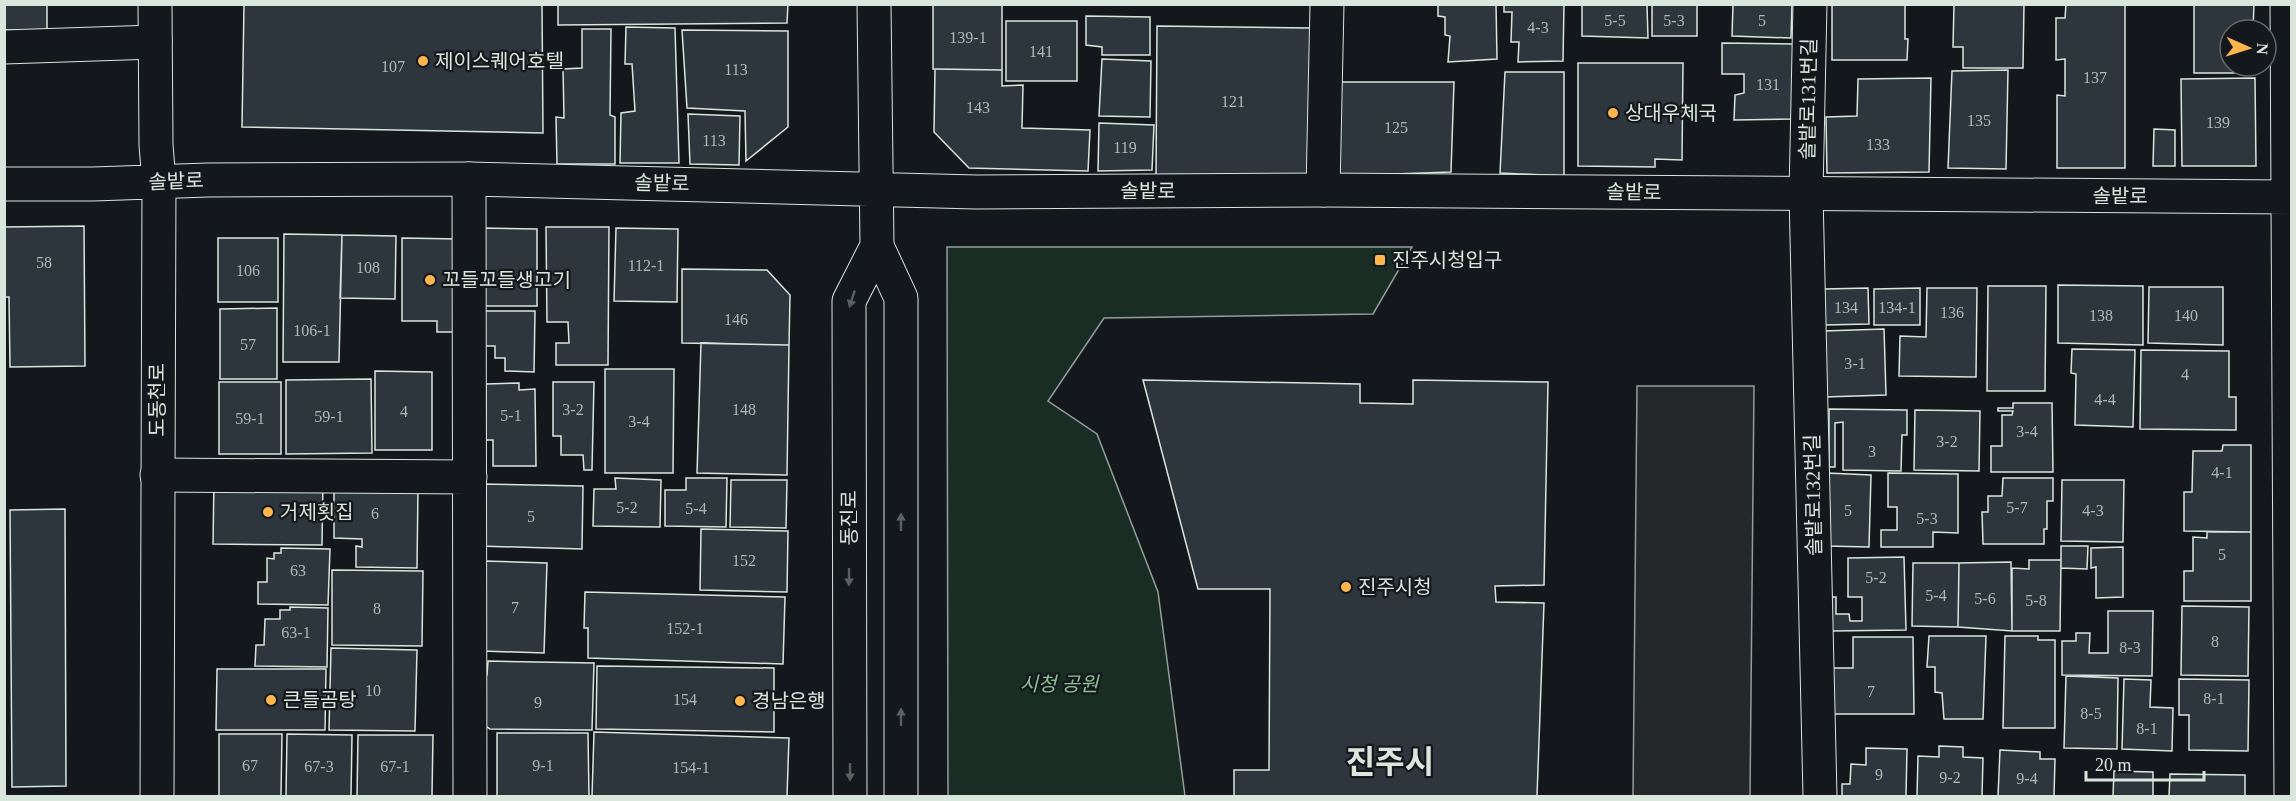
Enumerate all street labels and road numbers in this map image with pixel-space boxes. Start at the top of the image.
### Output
street label: 솔밭로131번길 [1796,38,1820,160]
street label: 솔밭로 [148,169,204,193]
street label: 솔밭로 [634,172,690,194]
street label: 솔밭로 [1120,180,1176,202]
street label: 솔밭로 [1606,181,1662,203]
street label: 솔밭로 [2092,185,2148,207]
street label: 도동천로 [146,363,168,437]
street label: 솔밭로132번길 [1801,434,1825,556]
street label: 동진로 [838,490,860,546]

